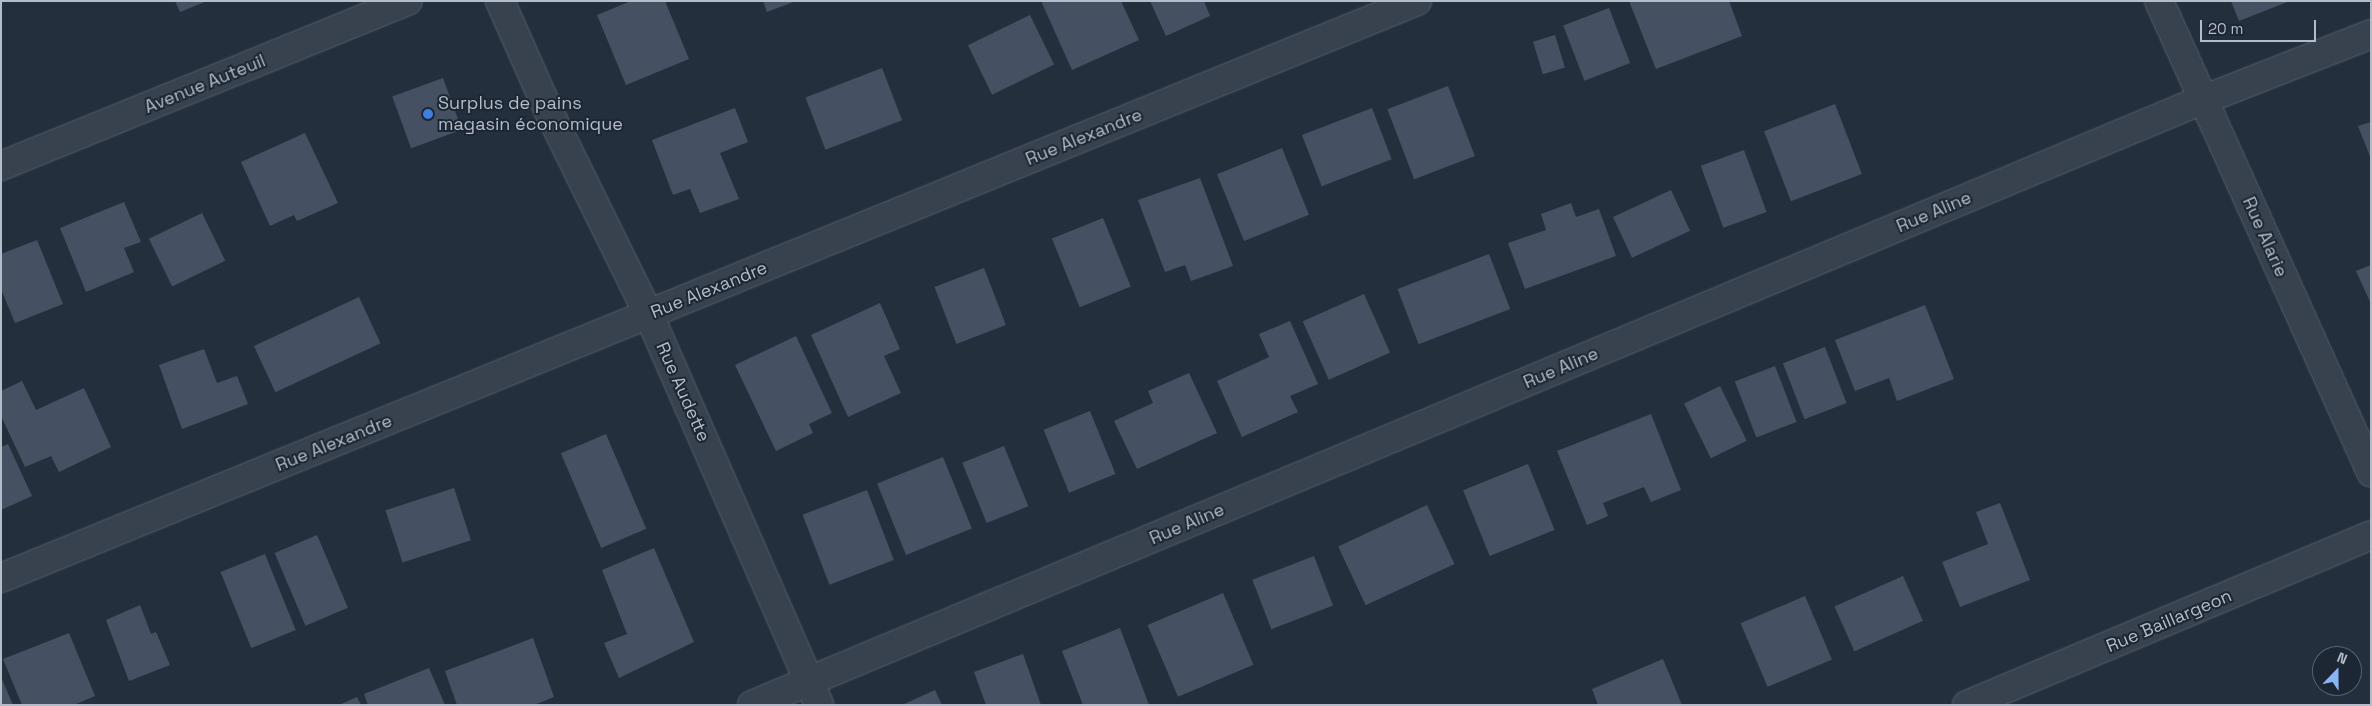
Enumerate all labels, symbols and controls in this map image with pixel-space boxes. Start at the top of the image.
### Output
scale bar [2202,10,2318,42]
text: 20 m [2208,19,2243,38]
street label: Avenue Auteuil [141,50,269,118]
place label: Surplus de pains magasin économique [438,93,623,136]
street label: Rue Alexandre [1022,104,1146,170]
marker: Surplus de pains magasin économique [422,108,434,120]
street label: Rue Aline [1893,187,1975,237]
street label: Rue Alarie [2238,194,2292,280]
street label: Rue Alexandre [647,257,771,323]
street label: Rue Audette [651,339,715,445]
street label: Rue Aline [1520,343,1602,393]
street label: Rue Alexandre [272,410,396,476]
street label: Rue Aline [1146,499,1228,549]
street label: Rue Baillargeon [2103,585,2235,657]
north arrow [2312,646,2362,696]
text: N [2335,648,2350,668]

